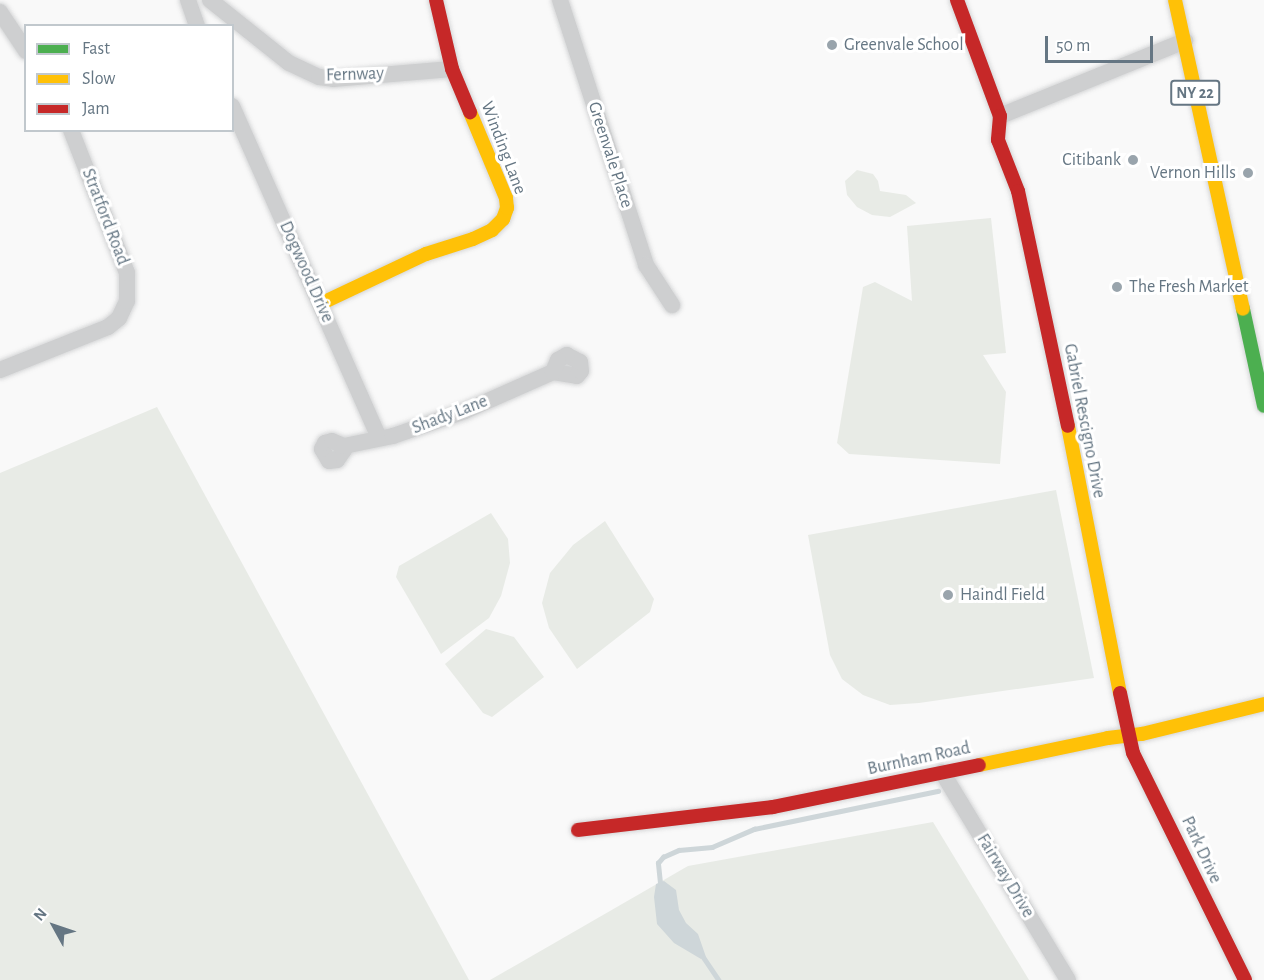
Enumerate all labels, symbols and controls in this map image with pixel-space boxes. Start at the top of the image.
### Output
legend [24,24,234,132]
scale bar [1048,24,1156,62]
place label: Greenvale School [844,34,964,56]
text: 50 m [1056,37,1090,55]
marker: Greenvale School [825,38,839,52]
text: Fast [82,40,110,58]
street label: Fernway [326,63,384,87]
text: Slow [82,70,115,88]
road number: NY 22 [1170,80,1220,106]
street label: Winding Lane [475,99,531,197]
street label: Greenvale Place [583,99,637,211]
text: Jam [82,100,110,118]
place label: Citibank [1062,149,1121,171]
marker: Citibank [1126,153,1140,167]
place label: Vernon Hills [1150,162,1236,184]
street label: Stratford Road [77,166,133,268]
marker: Vernon Hills [1241,166,1255,180]
street label: Dogwood Drive [274,218,338,326]
place label: The Fresh Market [1129,276,1248,298]
marker: The Fresh Market [1110,280,1124,294]
street label: Gabriel Rescigno Drive [1058,342,1110,500]
street label: Shady Lane [409,391,491,439]
place label: Haindl Field [960,584,1045,606]
marker: Haindl Field [941,588,955,602]
street label: Burnham Road [866,738,972,780]
street label: Park Drive [1176,813,1226,887]
street label: Fairway Drive [972,830,1038,922]
north arrow [24,896,84,956]
text: N [31,905,50,924]

